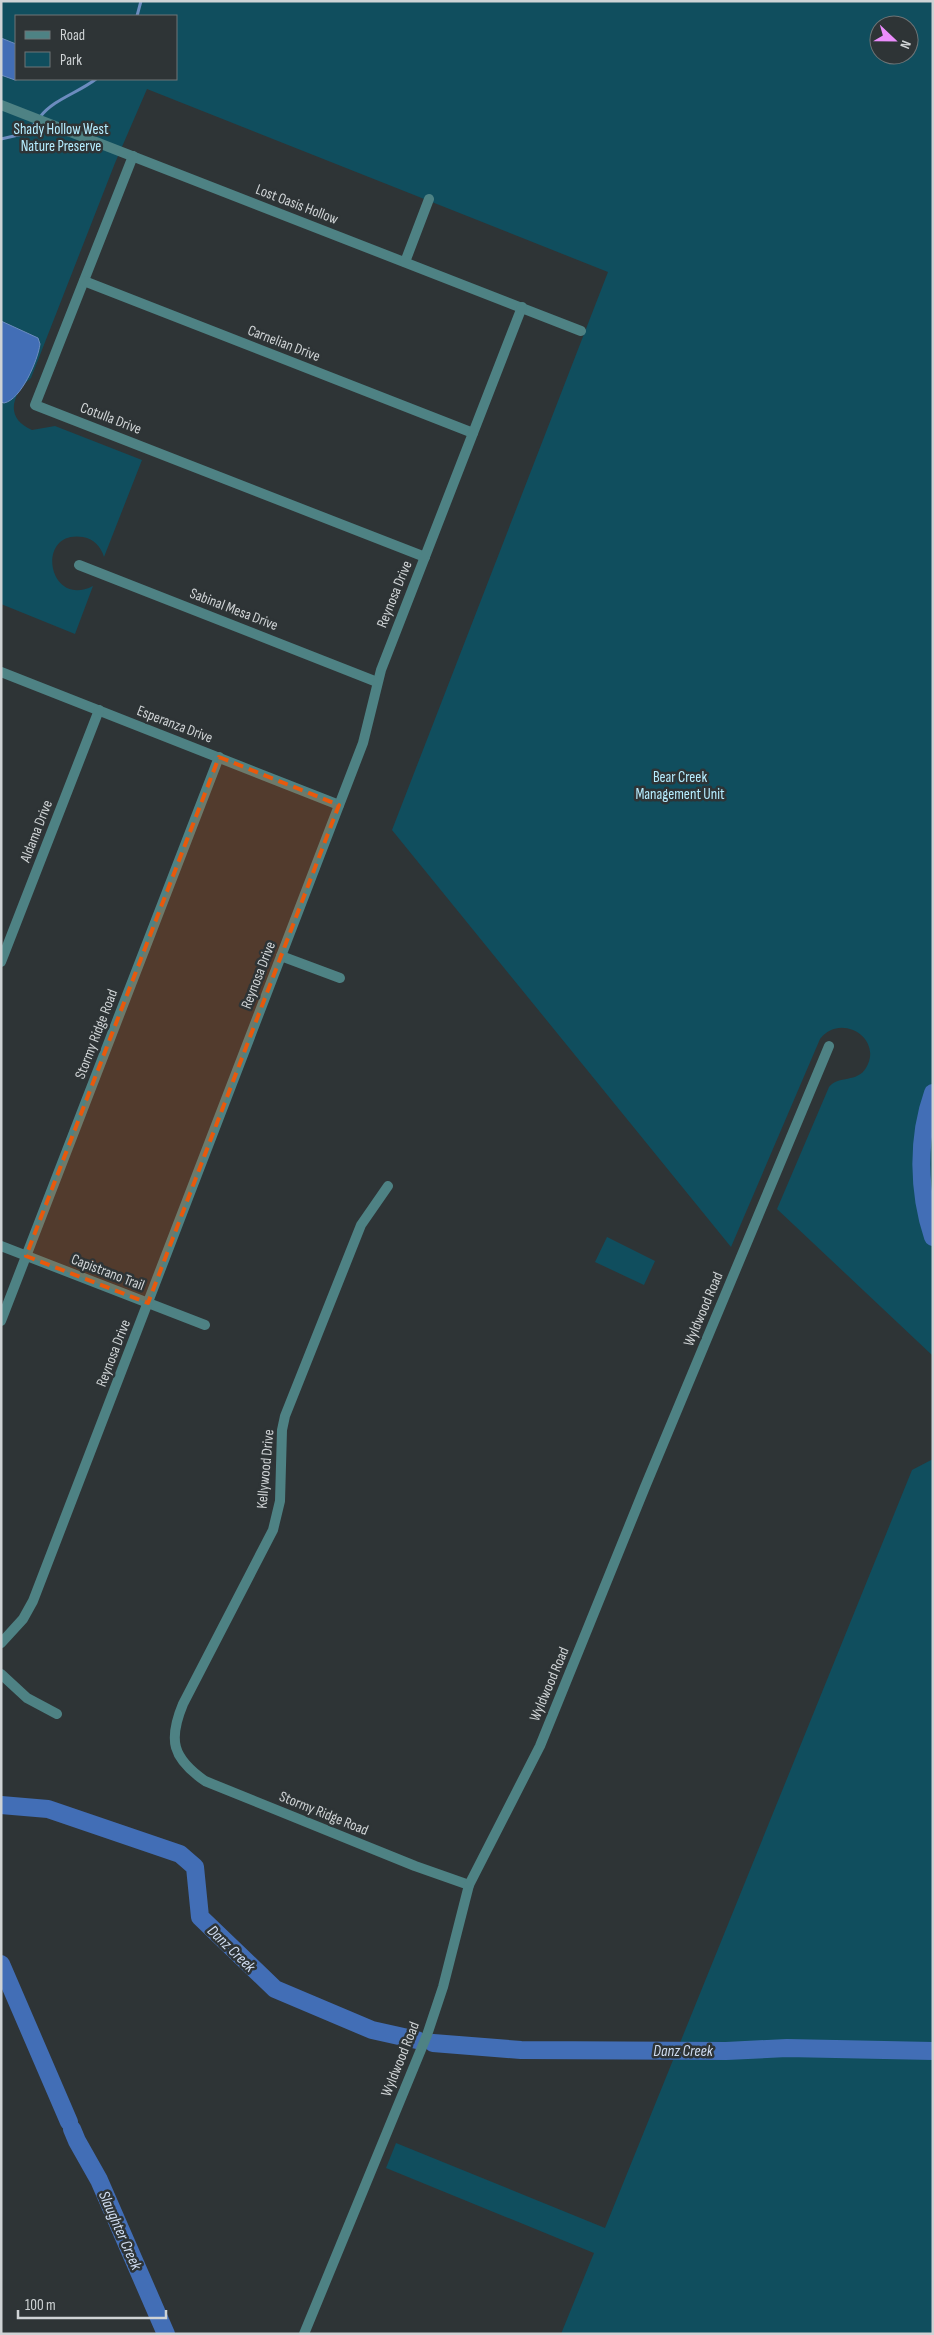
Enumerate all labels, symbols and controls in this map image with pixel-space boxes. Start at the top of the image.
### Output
legend [15,15,178,80]
north arrow [869,15,919,65]
text: Road [60,26,85,45]
text: N [896,38,915,51]
text: Park [60,51,82,70]
park label: Shady Hollow West Nature Preserve [14,120,109,156]
street label: Lost Oasis Hollow [253,180,341,229]
street label: Carnelian Drive [245,321,323,366]
street label: Cotulla Drive [77,398,144,439]
street label: Reynosa Drive [372,558,417,631]
street label: Sabinal Mesa Drive [187,584,281,635]
street label: Esperanza Drive [134,701,215,748]
park label: Bear Creek Management Unit [635,768,725,804]
street label: Aldama Drive [16,797,57,866]
street label: Reynosa Drive [237,939,280,1012]
street label: Stormy Ridge Road [71,987,122,1082]
street label: Capistrano Trail [68,1250,147,1295]
street label: Wyldwood Road [679,1269,728,1349]
street label: Reynosa Drive [92,1317,135,1390]
street label: Kellywood Drive [253,1429,278,1510]
street label: Wyldwood Road [525,1644,574,1724]
street label: Stormy Ridge Road [276,1787,371,1840]
water label: Danz Creek [203,1922,260,1977]
street label: Wyldwood Road [377,2019,424,2099]
water label: Danz Creek [653,2042,714,2061]
water label: Slaughter Creek [94,2188,146,2274]
scale bar [18,2288,165,2320]
text: 100 m [25,2296,56,2315]

